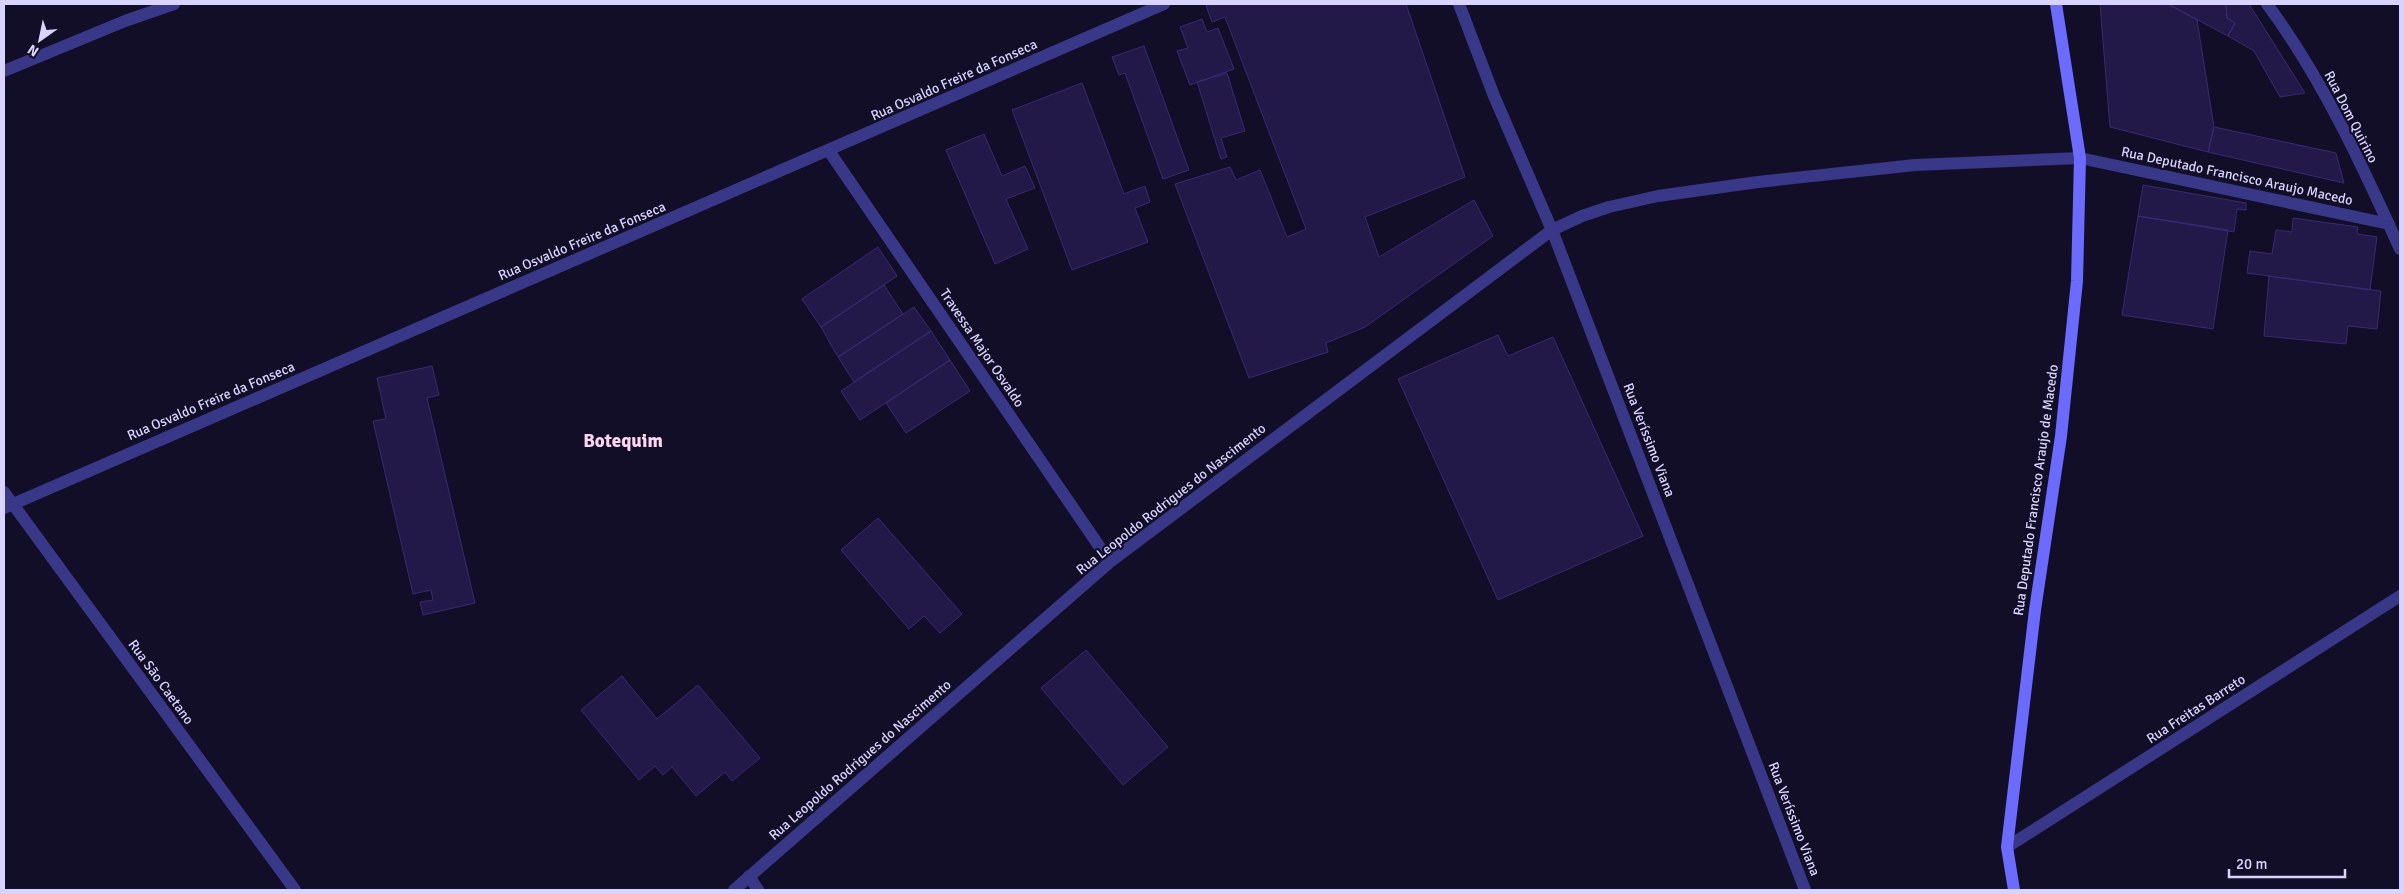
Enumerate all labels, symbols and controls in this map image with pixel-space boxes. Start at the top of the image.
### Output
north arrow [15,15,65,65]
street label: Rua Osvaldo Freire da Fonseca [868,36,1040,124]
text: N [24,41,42,60]
street label: Rua Dom Quirino [2320,68,2382,166]
street label: Rua Deputado Francisco Araujo Macedo [2120,143,2354,209]
street label: Rua Osvaldo Freire da Fonseca [496,198,668,284]
street label: Travessa Major Osvaldo [936,286,1028,410]
street label: Rua Osvaldo Freire da Fonseca [125,358,297,444]
street label: Rua Deputado Francisco Araujo de Macedo [2010,363,2062,617]
street label: Rua Veríssimo Viana [1619,381,1679,499]
street label: Rua Leopoldo Rodrigues do Nascimento [1073,420,1269,578]
district label: Botequim [583,429,663,453]
street label: Rua São Caetano [125,636,197,728]
street label: Rua Freitas Barreto [2143,671,2249,747]
street label: Rua Leopoldo Rodrigues do Nascimento [765,676,955,844]
street label: Rua Veríssimo Viana [1764,760,1824,878]
scale bar [2229,846,2345,878]
text: 20 m [2236,855,2267,873]

